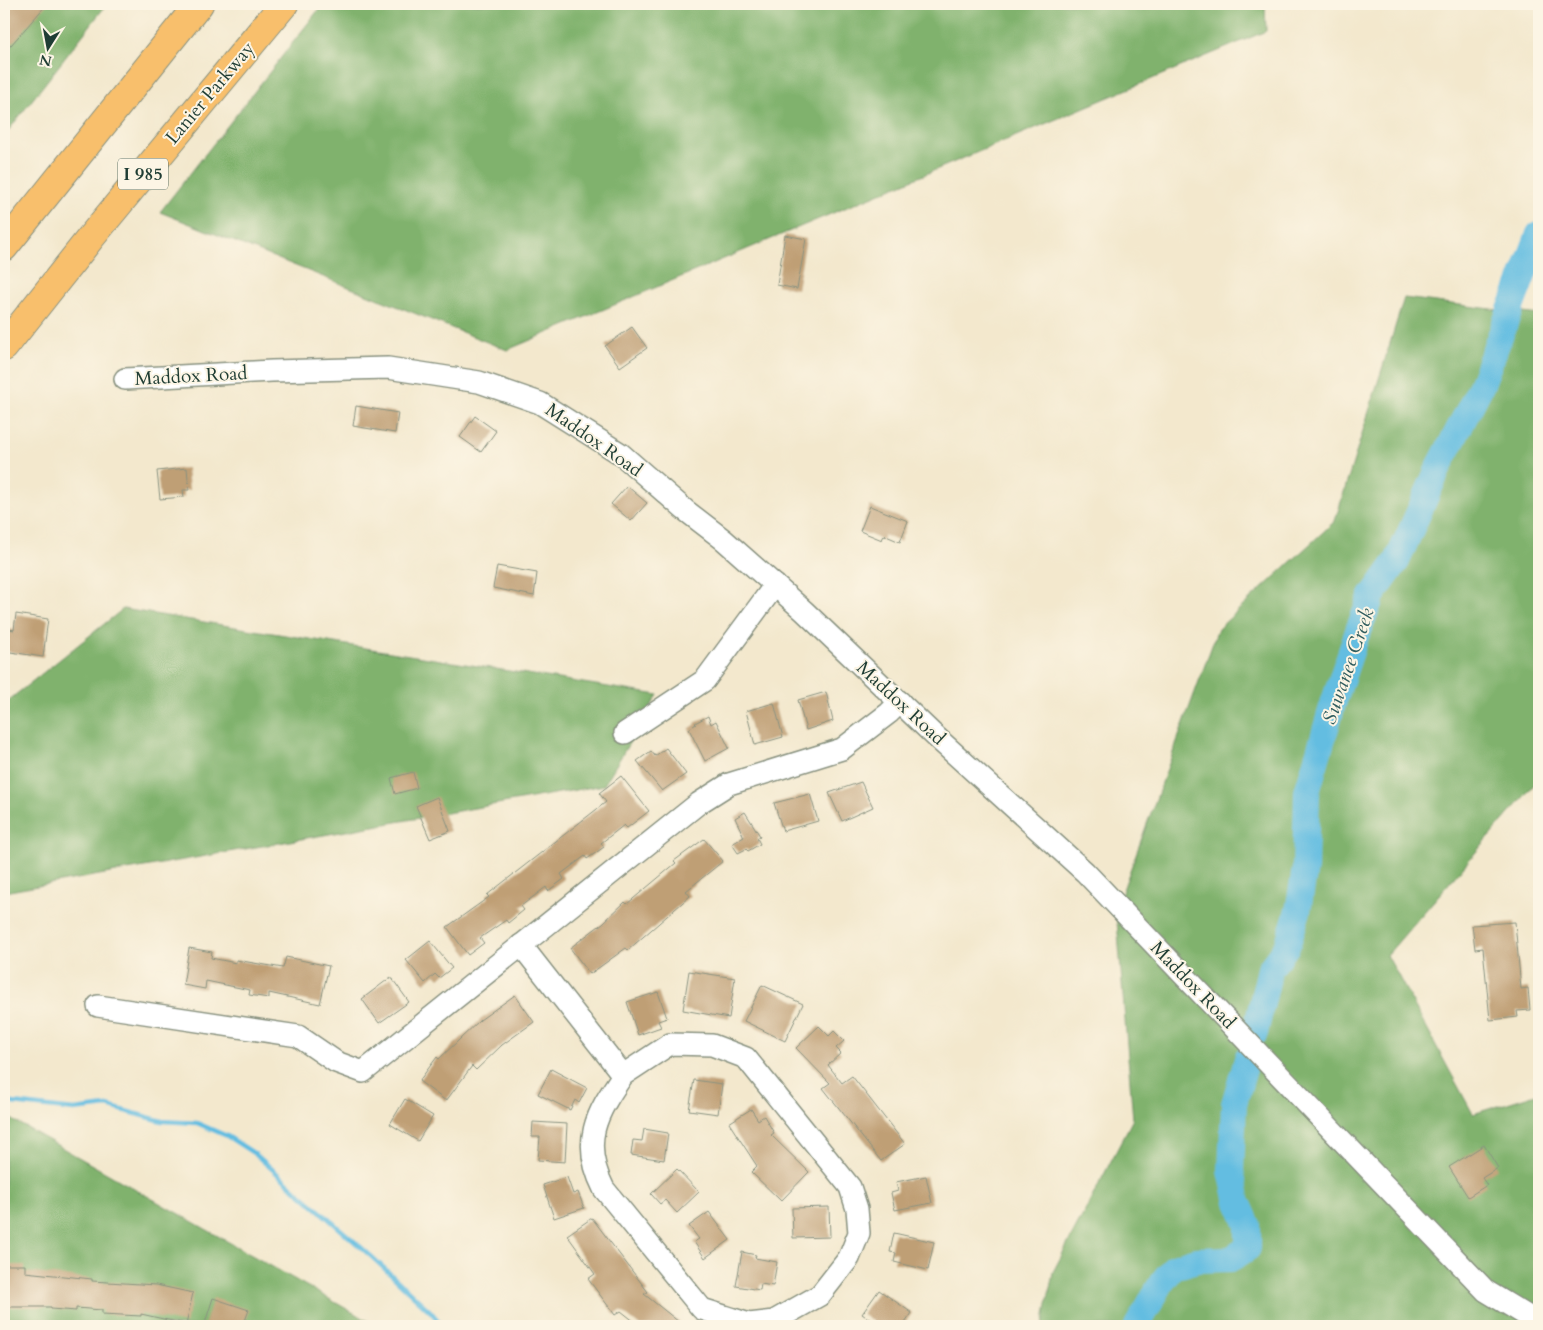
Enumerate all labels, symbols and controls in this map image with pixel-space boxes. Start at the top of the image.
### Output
north arrow [22,22,72,72]
street label: Lanier Parkway [159,36,261,150]
text: N [38,50,53,71]
road number: I 985 [118,158,168,190]
street label: Maddox Road [134,360,248,392]
street label: Maddox Road [540,397,648,483]
water label: Suwanee Creek [1315,604,1381,728]
street label: Maddox Road [851,655,951,751]
street label: Maddox Road [1144,935,1242,1035]

